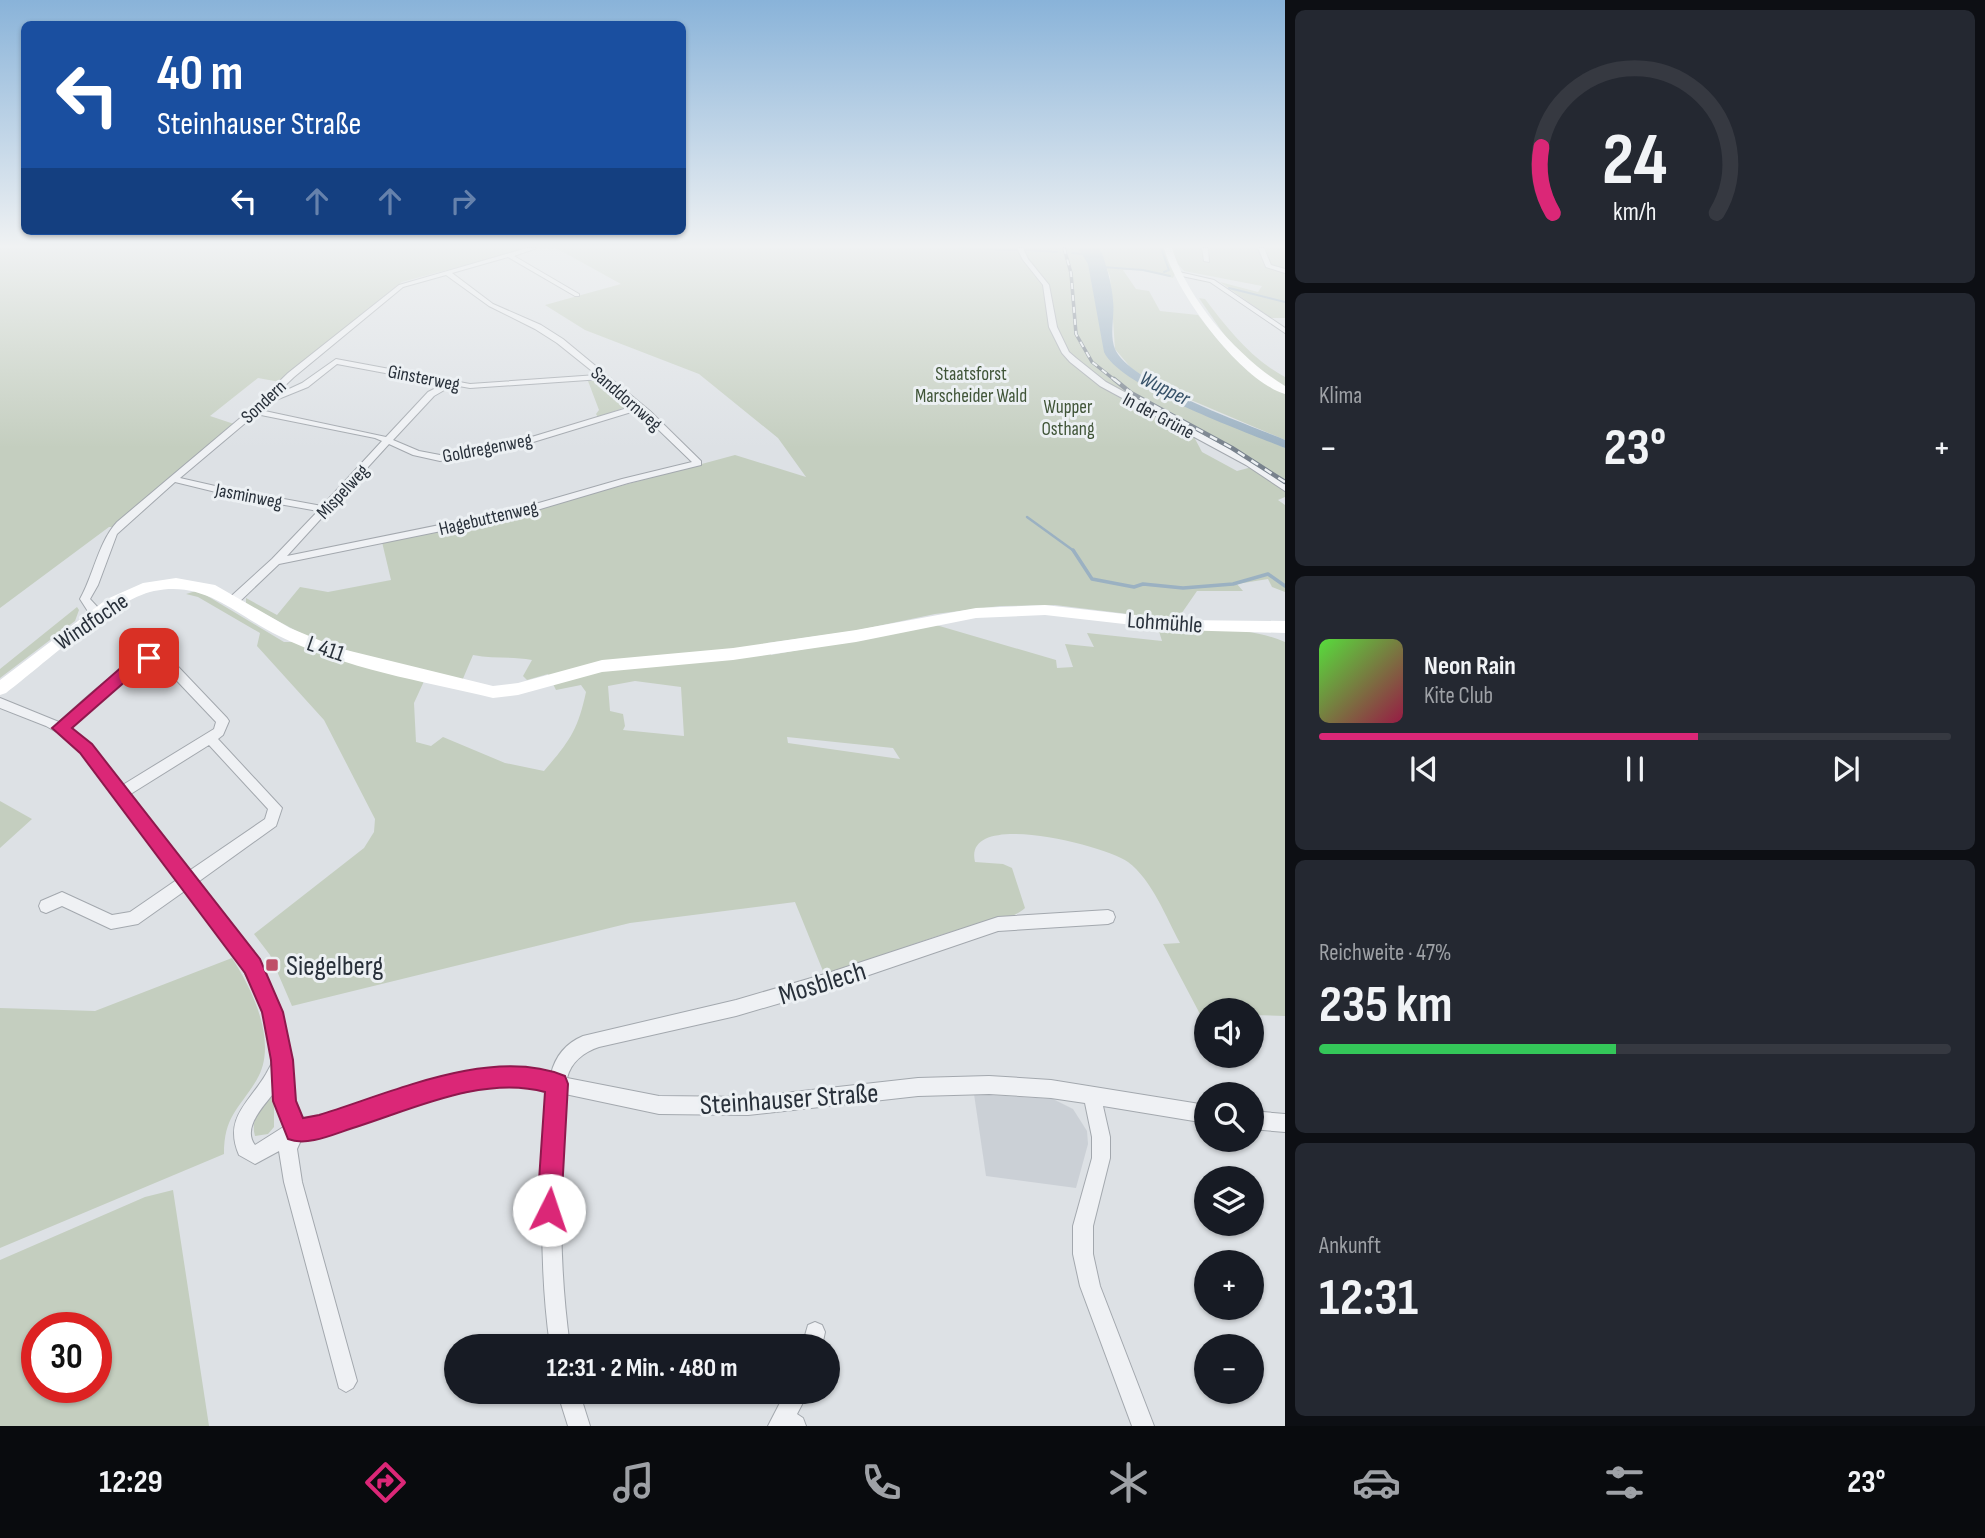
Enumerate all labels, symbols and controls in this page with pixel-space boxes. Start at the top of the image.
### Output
text: 40 m [157,45,243,104]
icon: left [42,49,133,140]
text: Steinhauser Straße [157,105,361,144]
text: 24 [1602,117,1668,205]
icon: left [225,182,263,220]
icon: ahead [298,182,336,220]
icon: ahead [371,182,409,220]
icon: right [444,182,482,220]
text: km/h [1613,196,1657,227]
street label: Ginsterweg [386,360,462,397]
street label: Sanddornweg [586,362,667,437]
park label: Staatsforst Marscheider Wald [915,363,1027,408]
water label: Wupper [1136,366,1195,412]
street label: Sondern [237,376,291,429]
text: Klima [1319,382,1362,410]
street label: In der Grüne [1119,388,1198,445]
park label: Wupper Osthang [1041,396,1095,441]
text: 23° [1604,417,1666,480]
text: − [1319,426,1338,471]
text: + [1932,426,1951,471]
street label: Goldregenweg [441,428,534,468]
street label: Mispelweg [312,460,374,524]
street label: Jasminweg [212,479,285,514]
street label: Hagebuttenweg [437,496,540,541]
street label: Windfoche [49,587,134,657]
street label: Lohmühle [1126,606,1204,640]
pin [119,628,179,688]
street label: L 411 [303,630,348,668]
icon: arrive [130,639,168,677]
text: Neon Rain [1424,651,1516,682]
text: Kite Club [1424,682,1493,710]
icon: previous [1405,750,1443,788]
icon: pause [1616,750,1654,788]
icon: next [1827,750,1865,788]
text: Reichweite · 47% [1319,939,1452,967]
place label: Siegelberg [286,950,383,983]
street label: Mosblech [775,955,870,1012]
marker: Siegelberg [264,957,280,973]
text: 235 km [1319,974,1453,1037]
map controls [1194,998,1264,1404]
button: sound [1194,998,1264,1068]
street label: Steinhauser Straße [699,1077,879,1122]
button: search [1194,1082,1264,1152]
button: layers [1194,1166,1264,1236]
position arrow [512,1173,586,1247]
text: Ankunft [1319,1232,1381,1260]
button: + [1194,1250,1264,1320]
text: 12:31 [1319,1267,1418,1330]
speed limit sign: 30 [21,1312,112,1403]
button: − [1194,1334,1264,1404]
text: 12:31 · 2 Min. · 480 m [547,1353,737,1384]
icon: directions [361,1458,410,1507]
icon: music [609,1458,658,1507]
icon: phone [857,1458,906,1507]
icon: climate [1104,1458,1153,1507]
icon: car [1352,1458,1401,1507]
icon: filters [1600,1458,1649,1507]
text: 12:29 [99,1463,163,1502]
text: 23° [1847,1463,1886,1502]

